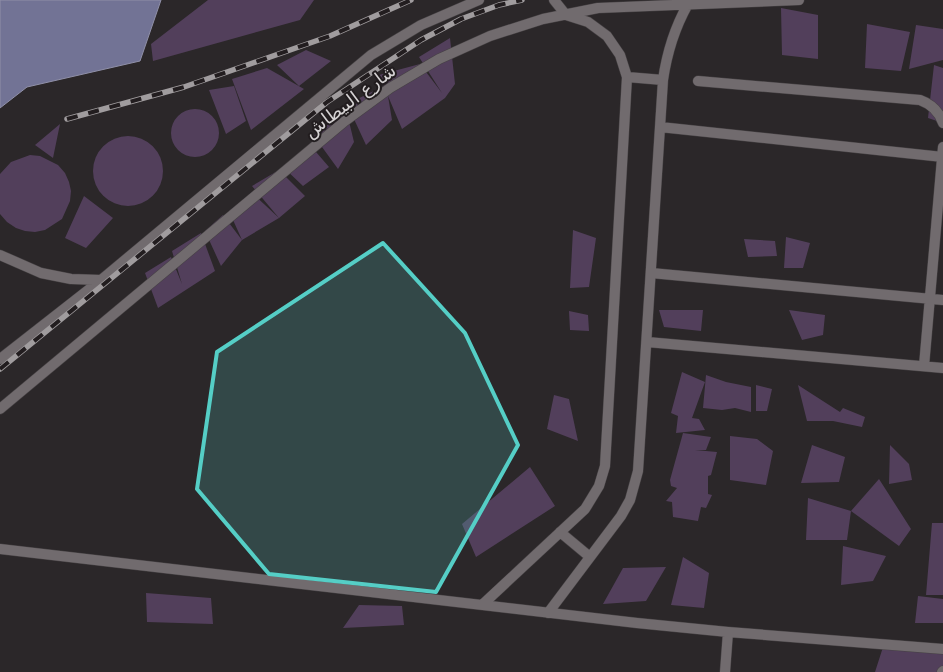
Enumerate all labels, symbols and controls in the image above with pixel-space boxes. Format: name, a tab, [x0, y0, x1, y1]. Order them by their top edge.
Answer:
street label: شارع البيطاش	[300, 59, 400, 143]

